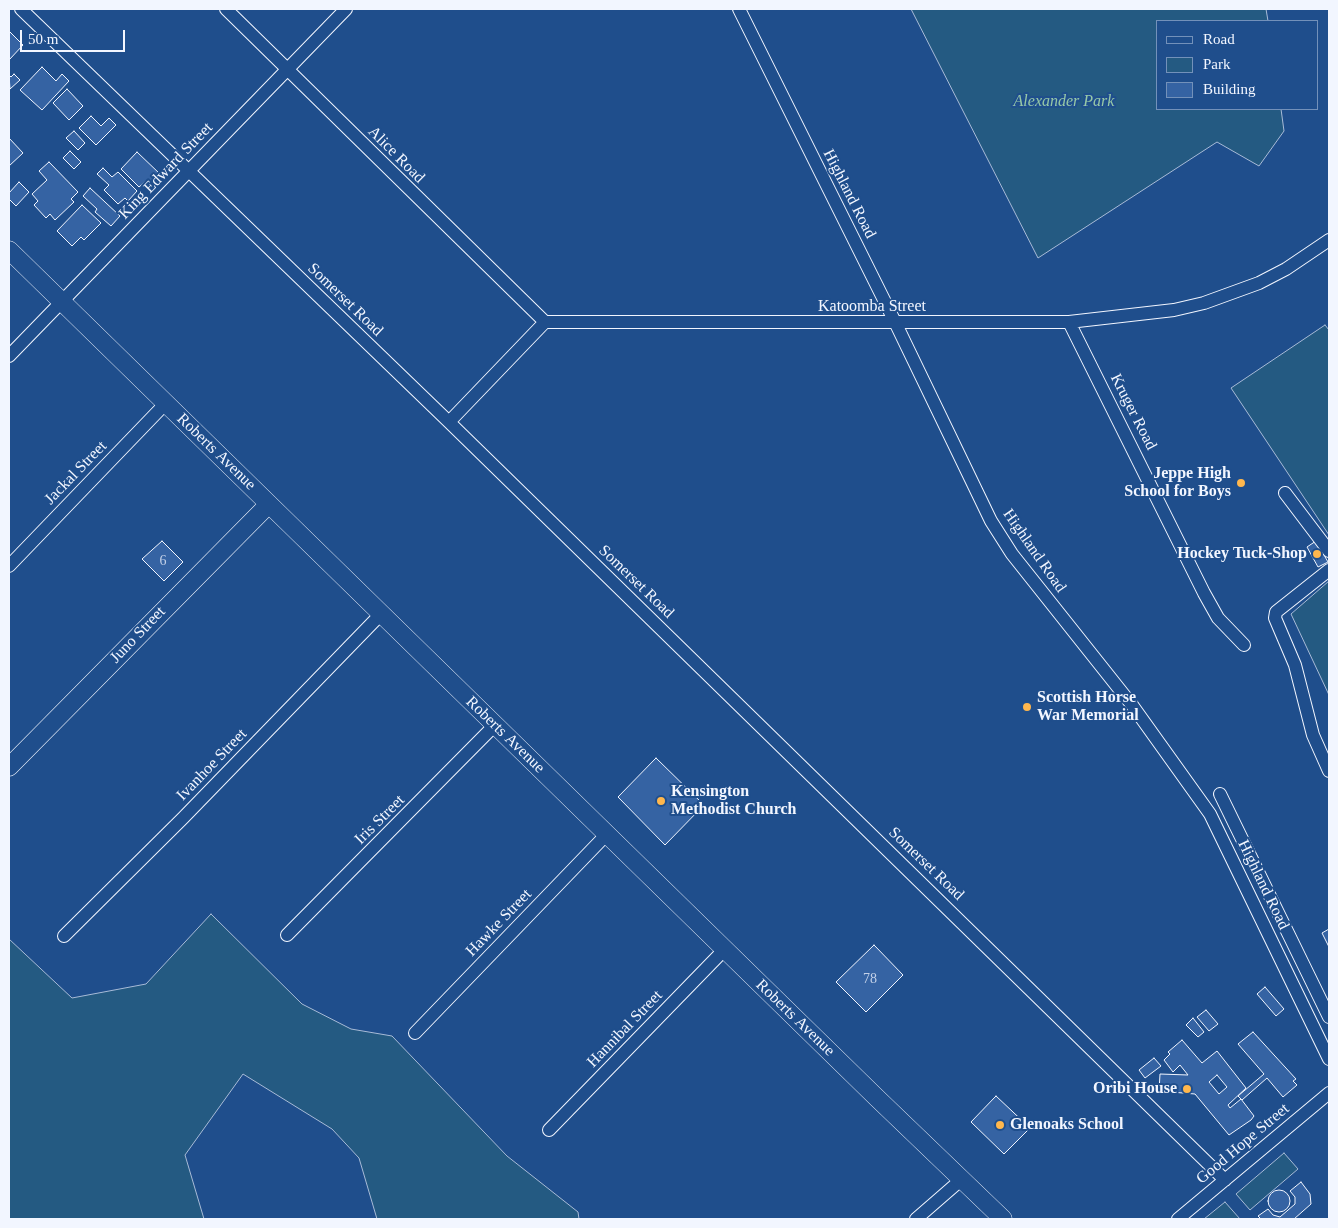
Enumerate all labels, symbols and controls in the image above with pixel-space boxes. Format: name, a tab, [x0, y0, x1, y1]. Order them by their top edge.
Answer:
scale bar	[22, 20, 128, 52]
legend	[1156, 20, 1318, 110]
text: 50 m	[28, 31, 58, 47]
text: Road	[1203, 31, 1235, 47]
text: Park	[1203, 56, 1231, 72]
text: Building	[1203, 81, 1256, 97]
park label: Alexander Park	[1014, 92, 1114, 112]
street label: King Edward Street	[115, 119, 217, 223]
street label: Alice Road	[364, 123, 428, 187]
street label: Highland Road	[818, 146, 880, 242]
street label: Somerset Road	[303, 259, 387, 341]
street label: Katoomba Street	[818, 297, 926, 317]
street label: Kruger Road	[1106, 371, 1160, 453]
street label: Roberts Avenue	[173, 410, 259, 494]
street label: Jackal Street	[41, 437, 111, 509]
place label: Jeppe High School for Boys	[1124, 464, 1231, 502]
marker: Jeppe High School for Boys	[1235, 477, 1247, 489]
street label: Highland Road	[998, 506, 1070, 596]
street label: Somerset Road	[594, 541, 678, 623]
place label: Hockey Tuck-Shop	[1177, 544, 1307, 564]
marker: Hockey Tuck-Shop	[1311, 548, 1323, 560]
house number: 6	[160, 553, 167, 569]
street label: Juno Street	[106, 603, 170, 667]
place label: Scottish Horse War Memorial	[1037, 688, 1139, 726]
street label: Roberts Avenue	[462, 693, 548, 777]
marker: Scottish Horse War Memorial	[1021, 701, 1033, 713]
street label: Ivanhoe Street	[173, 725, 251, 805]
place label: Kensington Methodist Church	[671, 782, 796, 820]
street label: Iris Street	[351, 791, 409, 849]
marker: Kensington Methodist Church	[655, 795, 667, 807]
street label: Somerset Road	[884, 823, 968, 905]
street label: Highland Road	[1233, 837, 1293, 933]
street label: Hawke Street	[462, 885, 536, 961]
house number: 78	[863, 971, 877, 987]
street label: Roberts Avenue	[752, 976, 838, 1060]
street label: Hannibal Street	[583, 986, 667, 1072]
place label: Oribi House	[1093, 1079, 1177, 1099]
marker: Oribi House	[1181, 1083, 1193, 1095]
street label: Good Hope Street	[1193, 1100, 1293, 1188]
place label: Glenoaks School	[1010, 1115, 1123, 1135]
marker: Glenoaks School	[994, 1119, 1006, 1131]

